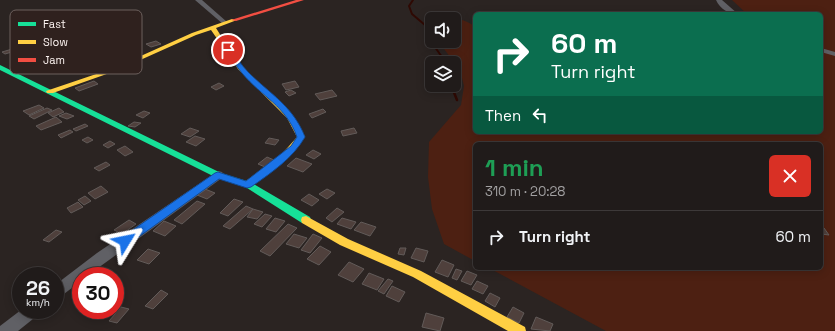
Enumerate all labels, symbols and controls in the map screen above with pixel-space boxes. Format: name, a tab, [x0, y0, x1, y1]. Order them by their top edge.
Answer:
legend	[10, 10, 142, 74]
map controls	[425, 12, 461, 92]
button: sound	[425, 12, 461, 48]
text: Fast	[43, 17, 66, 31]
text: 60 m	[551, 25, 617, 61]
icon: right	[485, 28, 537, 80]
pin	[211, 33, 245, 67]
text: Slow	[43, 35, 68, 49]
icon: arrive	[217, 39, 239, 61]
text: Jam	[43, 53, 65, 67]
button: layers	[425, 56, 461, 92]
text: Turn right	[551, 60, 635, 83]
icon: left	[529, 104, 551, 126]
text: Then	[485, 106, 521, 125]
text: 1 min	[485, 152, 544, 183]
button: close	[769, 155, 811, 197]
text: 310 m · 20:28	[485, 183, 565, 200]
position arrow	[104, 220, 146, 262]
icon: right	[485, 226, 507, 248]
text: Turn right	[519, 227, 590, 246]
text: 60 m	[775, 227, 811, 246]
speed limit sign: 30	[72, 267, 124, 319]
text: 26	[26, 275, 50, 301]
text: km/h	[26, 296, 50, 309]

